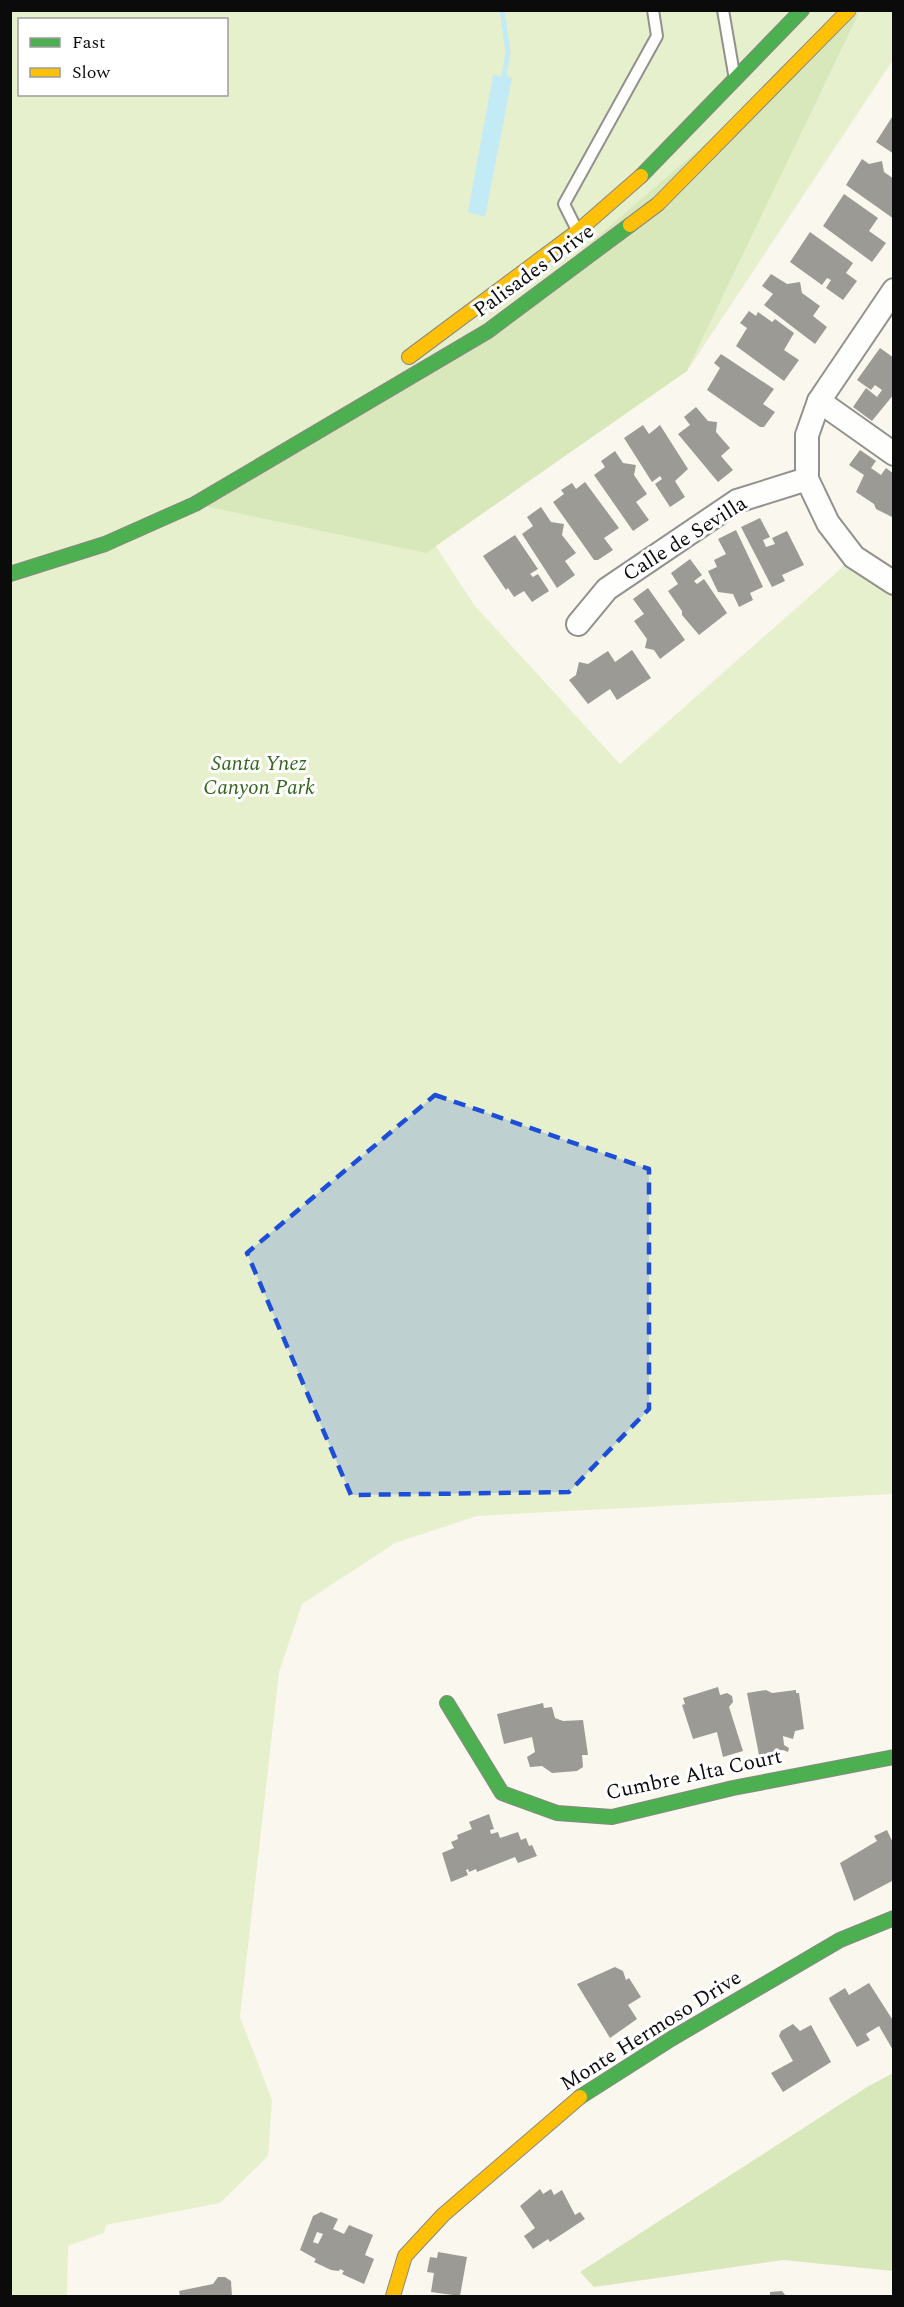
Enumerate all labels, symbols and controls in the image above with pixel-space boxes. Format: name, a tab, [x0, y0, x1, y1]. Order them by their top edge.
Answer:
legend	[18, 18, 228, 96]
text: Fast	[72, 29, 105, 56]
text: Slow	[72, 59, 111, 86]
street label: Palisades Drive	[467, 216, 601, 326]
street label: Calle de Sevilla	[617, 488, 754, 590]
park label: Santa Ynez Canyon Park	[203, 748, 315, 804]
street label: Cumbre Alta Court	[603, 1741, 785, 1809]
street label: Monte Hermoso Drive	[554, 1962, 748, 2100]

